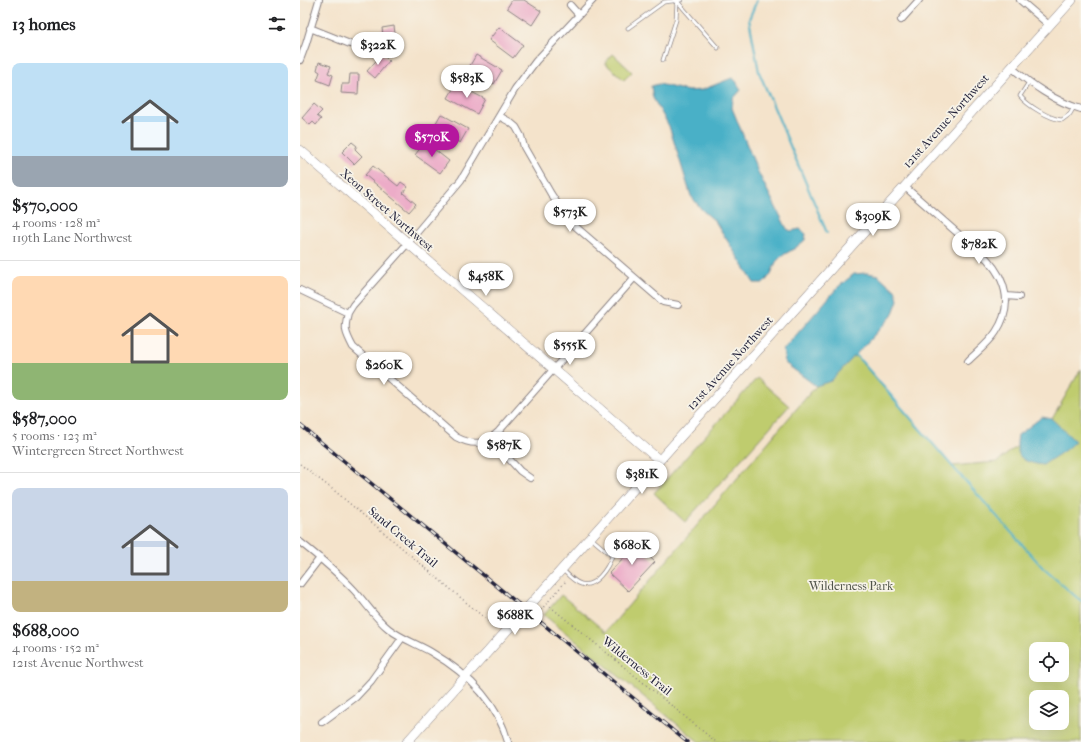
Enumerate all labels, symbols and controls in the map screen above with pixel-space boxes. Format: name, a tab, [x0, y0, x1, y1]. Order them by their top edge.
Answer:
icon: filters	[266, 13, 288, 35]
text: 13 homes	[12, 14, 75, 34]
pin: $322K	[350, 32, 406, 66]
text: $322K	[360, 37, 396, 52]
pin: $583K	[439, 65, 495, 99]
text: $583K	[450, 70, 484, 85]
street label: 121st Avenue Northwest	[900, 71, 992, 171]
icon: home	[114, 89, 186, 161]
pin: $570K	[404, 124, 460, 158]
text: $570K	[414, 129, 450, 144]
street label: Xeon Street Northwest	[338, 166, 437, 255]
text: $570,000	[12, 195, 78, 215]
pin: $573K	[542, 199, 598, 233]
pin: $309K	[845, 203, 901, 237]
text: $573K	[553, 204, 587, 219]
text: $309K	[855, 208, 891, 223]
text: 4 rooms · 128 m²	[12, 215, 100, 230]
text: 119th Lane Northwest	[12, 230, 132, 245]
pin: $782K	[951, 231, 1007, 265]
text: $782K	[961, 236, 997, 251]
pin: $458K	[458, 263, 514, 297]
text: $458K	[468, 268, 504, 283]
icon: home	[114, 302, 186, 374]
street label: 121st Avenue Northwest	[684, 313, 776, 413]
pin: $555K	[542, 332, 598, 366]
text: $555K	[553, 337, 587, 352]
pin: $260K	[356, 352, 412, 386]
text: $260K	[365, 357, 403, 372]
text: $587,000	[12, 408, 77, 428]
text: 5 rooms · 123 m²	[12, 428, 97, 443]
pin: $587K	[476, 432, 532, 466]
text: $587K	[486, 437, 522, 452]
text: Wintergreen Street Northwest	[12, 443, 184, 458]
pin: $381K	[614, 461, 670, 495]
text: $381K	[625, 466, 659, 481]
street label: Sand Creek Trail	[365, 504, 441, 571]
icon: home	[114, 514, 186, 586]
pin: $680K	[604, 532, 660, 566]
text: $680K	[613, 537, 651, 552]
park label: Wilderness Park	[808, 579, 894, 593]
pin: $688K	[487, 602, 543, 636]
text: $688K	[497, 607, 533, 622]
text: $688,000	[12, 620, 79, 640]
street label: Wilderness Trail	[599, 633, 675, 699]
text: 4 rooms · 152 m²	[12, 640, 99, 655]
map controls	[1029, 642, 1069, 730]
button: locate	[1029, 642, 1069, 682]
text: 121st Avenue Northwest	[12, 655, 144, 670]
button: layers	[1029, 690, 1069, 730]

